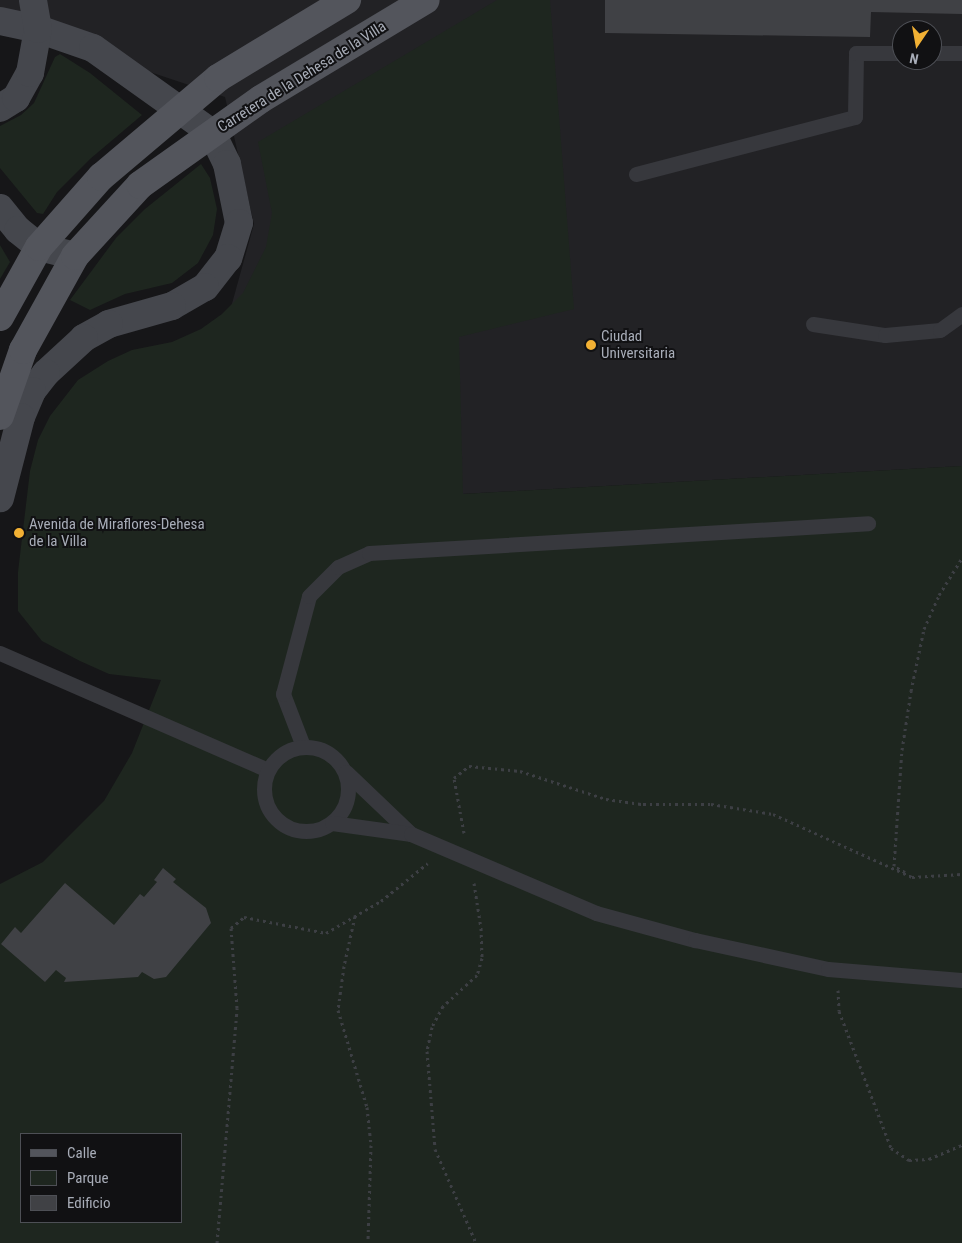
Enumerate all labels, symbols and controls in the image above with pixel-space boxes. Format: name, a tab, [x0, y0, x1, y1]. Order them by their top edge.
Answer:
street label: Carretera de la Dehesa de la Villa	[214, 18, 390, 136]
north arrow	[892, 20, 942, 70]
text: N	[908, 50, 920, 67]
place label: Ciudad Universitaria	[601, 327, 675, 362]
marker: Ciudad Universitaria	[585, 339, 597, 351]
place label: Avenida de Miraflores-Dehesa de la Villa	[29, 515, 205, 550]
marker: Avenida de Miraflores-Dehesa de la Villa	[13, 527, 25, 539]
legend	[20, 1133, 182, 1223]
text: Calle	[67, 1144, 97, 1162]
text: Parque	[67, 1169, 109, 1187]
text: Edificio	[67, 1194, 110, 1212]

